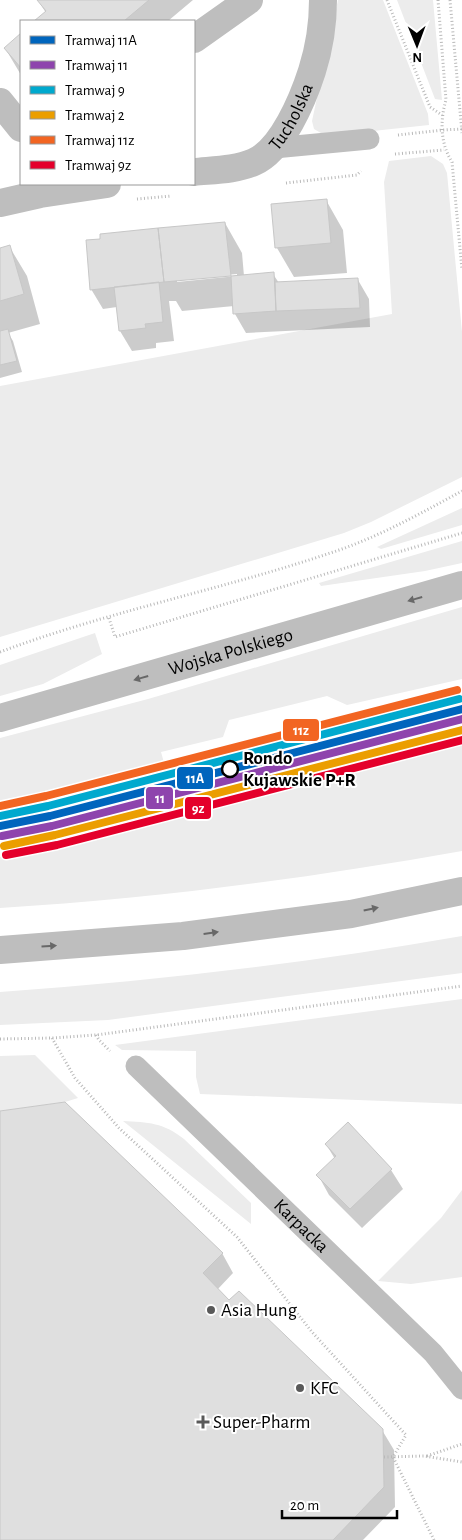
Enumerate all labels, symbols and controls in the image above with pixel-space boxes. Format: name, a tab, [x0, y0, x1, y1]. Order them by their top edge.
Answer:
legend	[20, 20, 195, 185]
north arrow	[392, 20, 442, 70]
text: Tramwaj 11A	[65, 33, 137, 48]
text: N	[412, 50, 422, 64]
text: Tramwaj 11	[65, 58, 128, 73]
street label: Tucholska	[265, 80, 316, 154]
text: Tramwaj 9	[65, 83, 125, 98]
text: Tramwaj 2	[65, 108, 125, 123]
text: Tramwaj 11z	[65, 133, 134, 148]
text: Tramwaj 9z	[65, 158, 131, 173]
one-way arrow	[408, 595, 423, 603]
street label: Wojska Polskiego	[166, 625, 295, 678]
one-way arrow	[134, 674, 149, 682]
line badge: 11z	[282, 718, 320, 742]
text: 11z	[293, 724, 309, 738]
place label: Rondo Kujawskie P+R	[243, 749, 356, 790]
marker: Rondo Kujawskie P+R	[221, 760, 239, 778]
line badge: 11A	[176, 766, 214, 790]
text: 11A	[186, 772, 205, 786]
line badge: 11	[145, 786, 174, 810]
text: 11	[155, 792, 165, 806]
line badge: 9z	[184, 796, 212, 820]
text: 9z	[192, 802, 204, 816]
one-way arrow	[364, 905, 380, 913]
one-way arrow	[203, 928, 219, 936]
one-way arrow	[41, 942, 57, 950]
street label: Karpacka	[270, 1195, 333, 1256]
place label: Asia Hung	[221, 1301, 298, 1320]
marker: Asia Hung	[205, 1304, 217, 1316]
place label: KFC	[310, 1379, 339, 1398]
marker: KFC	[294, 1382, 306, 1394]
place label: Super-Pharm	[213, 1413, 311, 1432]
marker: Super-Pharm	[197, 1416, 209, 1428]
scale bar	[282, 1488, 397, 1520]
text: 20 m	[290, 1498, 319, 1513]

